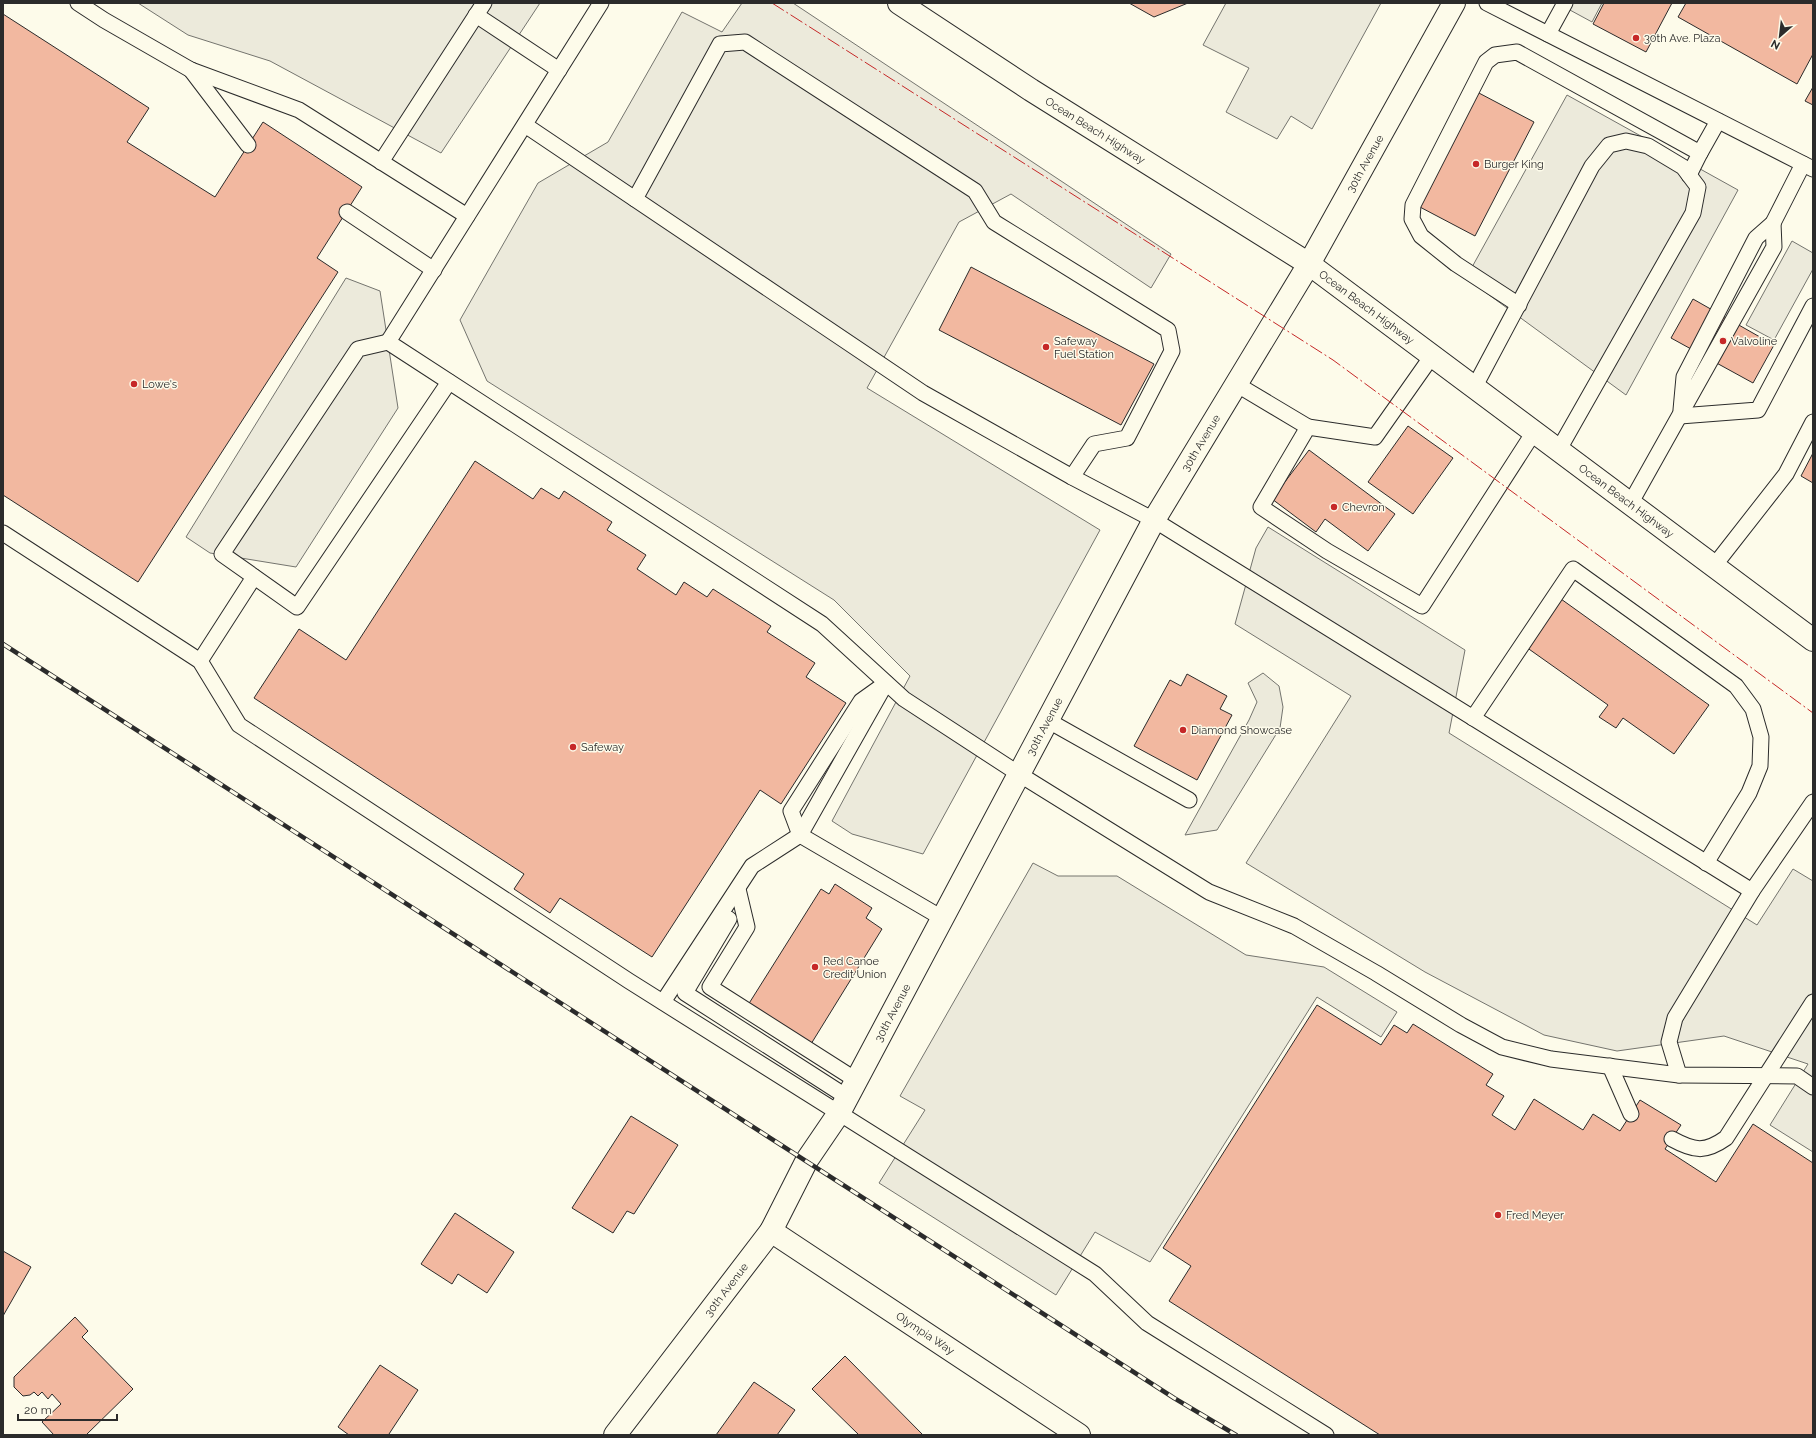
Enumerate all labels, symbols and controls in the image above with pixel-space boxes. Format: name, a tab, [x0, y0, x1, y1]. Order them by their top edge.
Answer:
north arrow	[1760, 16, 1800, 56]
place label: 30th Ave. Plaza	[1644, 32, 1720, 45]
marker: 30th Ave. Plaza	[1631, 33, 1641, 43]
text: N	[1769, 37, 1782, 52]
street label: Ocean Beach Highway	[1043, 95, 1147, 167]
street label: 30th Avenue	[1344, 132, 1387, 195]
place label: Burger King	[1484, 158, 1544, 171]
marker: Burger King	[1471, 159, 1481, 169]
street label: Ocean Beach Highway	[1316, 268, 1416, 347]
place label: Safeway Fuel Station	[1054, 335, 1114, 361]
place label: Valvoline	[1731, 335, 1778, 348]
marker: Valvoline	[1718, 336, 1728, 346]
marker: Safeway Fuel Station	[1041, 342, 1051, 352]
place label: Lowe's	[142, 378, 177, 391]
marker: Lowe's	[129, 379, 139, 389]
street label: 30th Avenue	[1179, 412, 1224, 474]
street label: Ocean Beach Highway	[1576, 461, 1676, 541]
place label: Chevron	[1342, 501, 1385, 514]
marker: Chevron	[1329, 502, 1339, 512]
street label: 30th Avenue	[1024, 695, 1066, 758]
place label: Diamond Showcase	[1191, 724, 1292, 737]
marker: Diamond Showcase	[1178, 725, 1188, 735]
place label: Safeway	[581, 741, 624, 754]
marker: Safeway	[568, 742, 578, 752]
place label: Red Canoe Credit Union	[823, 955, 886, 981]
marker: Red Canoe Credit Union	[810, 962, 820, 972]
street label: 30th Avenue	[872, 981, 914, 1044]
place label: Fred Meyer	[1506, 1209, 1564, 1222]
marker: Fred Meyer	[1493, 1210, 1503, 1220]
street label: 30th Avenue	[702, 1260, 751, 1319]
street label: Olympia Way	[893, 1310, 957, 1358]
scale bar	[18, 1396, 117, 1422]
text: 20 m	[24, 1403, 52, 1417]

